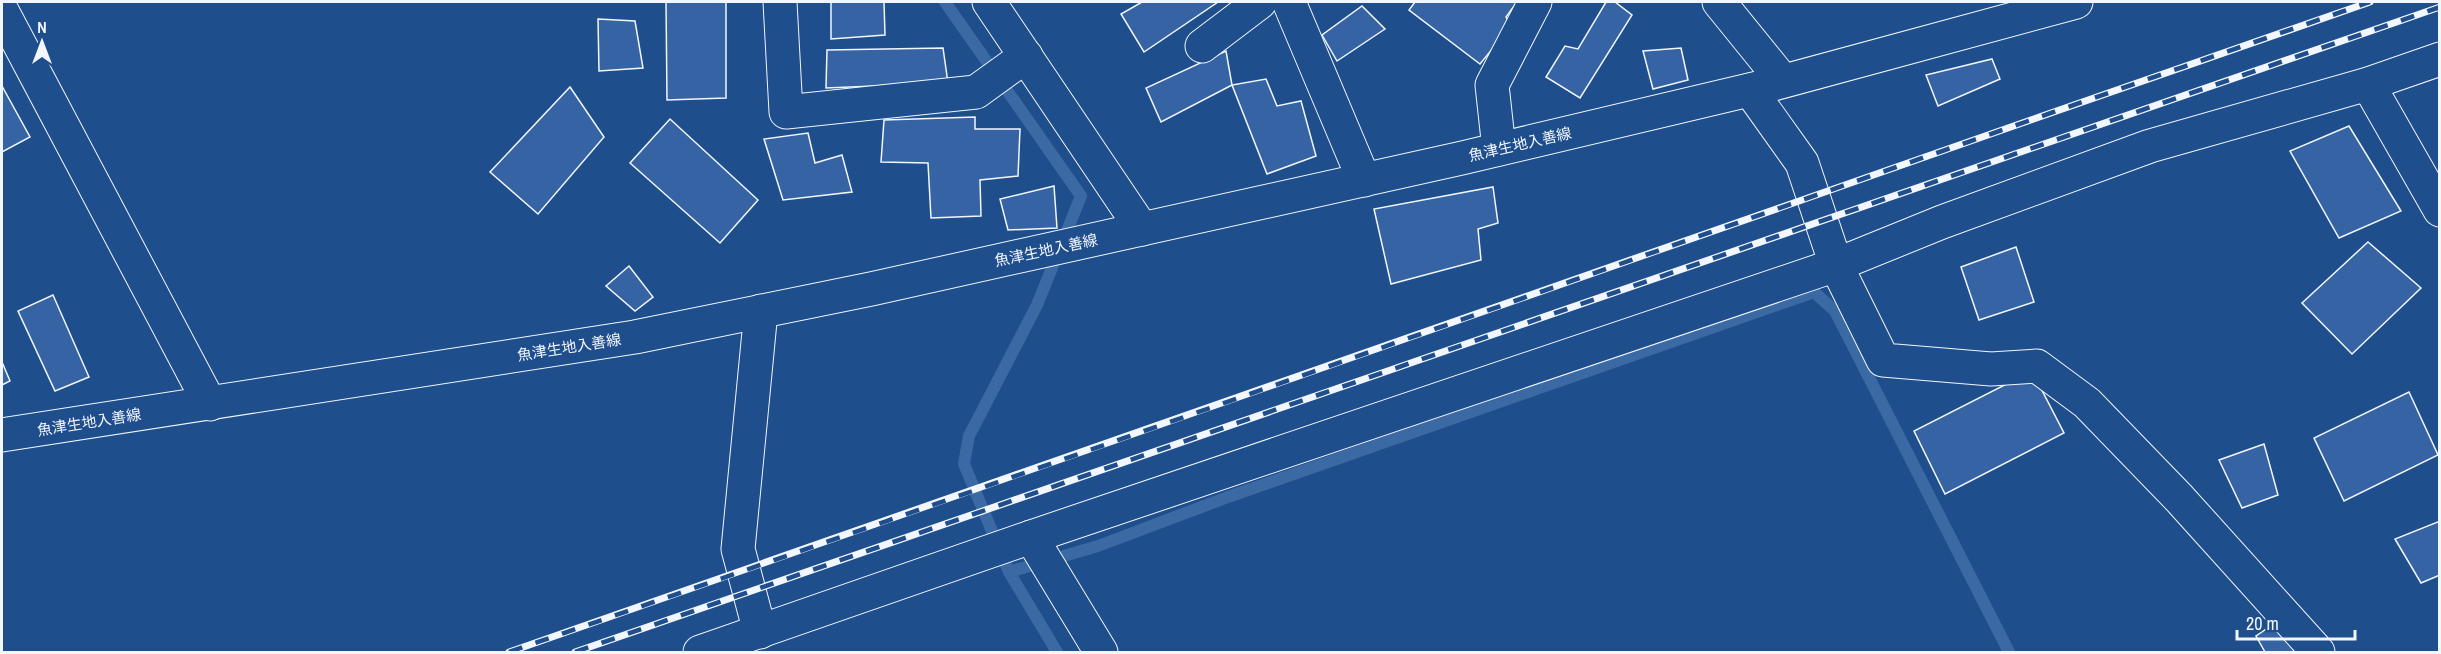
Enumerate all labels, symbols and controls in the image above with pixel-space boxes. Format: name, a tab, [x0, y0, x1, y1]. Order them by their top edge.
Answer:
north arrow	[12, 12, 72, 72]
text: N	[37, 16, 47, 38]
street label: 魚津生地入善線	[1466, 122, 1574, 166]
street label: 魚津生地入善線	[992, 229, 1100, 271]
street label: 魚津生地入善線	[515, 328, 623, 366]
street label: 魚津生地入善線	[35, 403, 143, 441]
scale bar	[2237, 603, 2356, 641]
text: 20 m	[2246, 611, 2279, 636]

